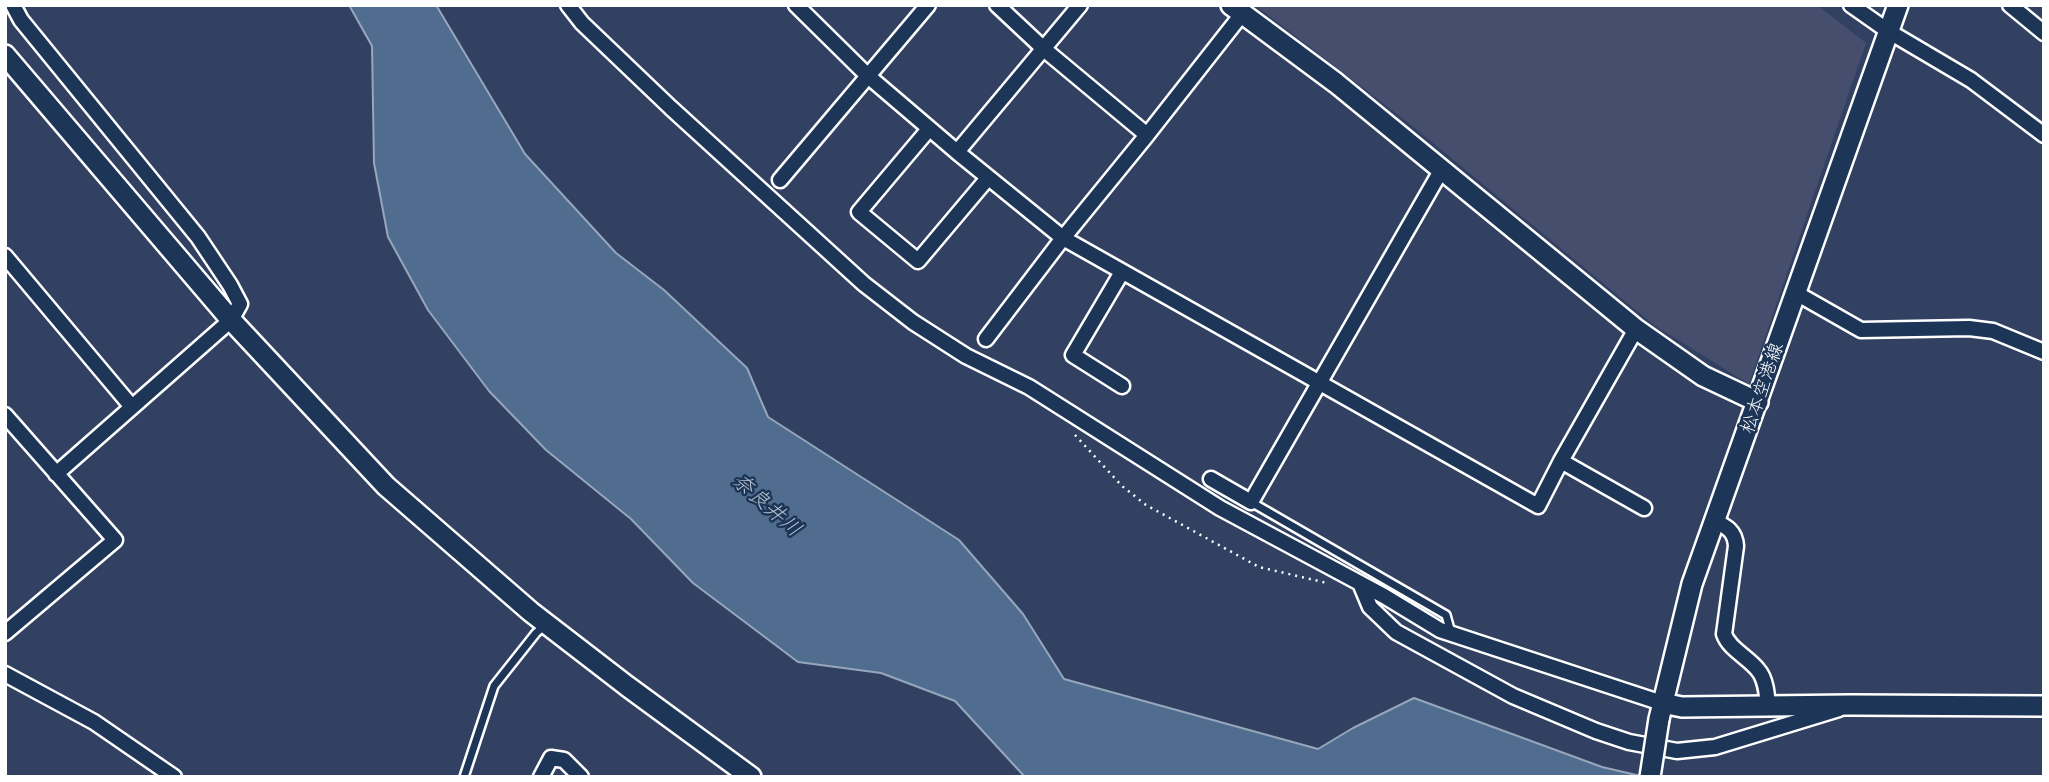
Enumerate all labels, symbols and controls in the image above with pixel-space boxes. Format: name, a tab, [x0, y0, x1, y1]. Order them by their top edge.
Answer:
street label: 松本空港線	[1736, 339, 1788, 437]
water label: 奈良井川	[727, 468, 807, 542]

